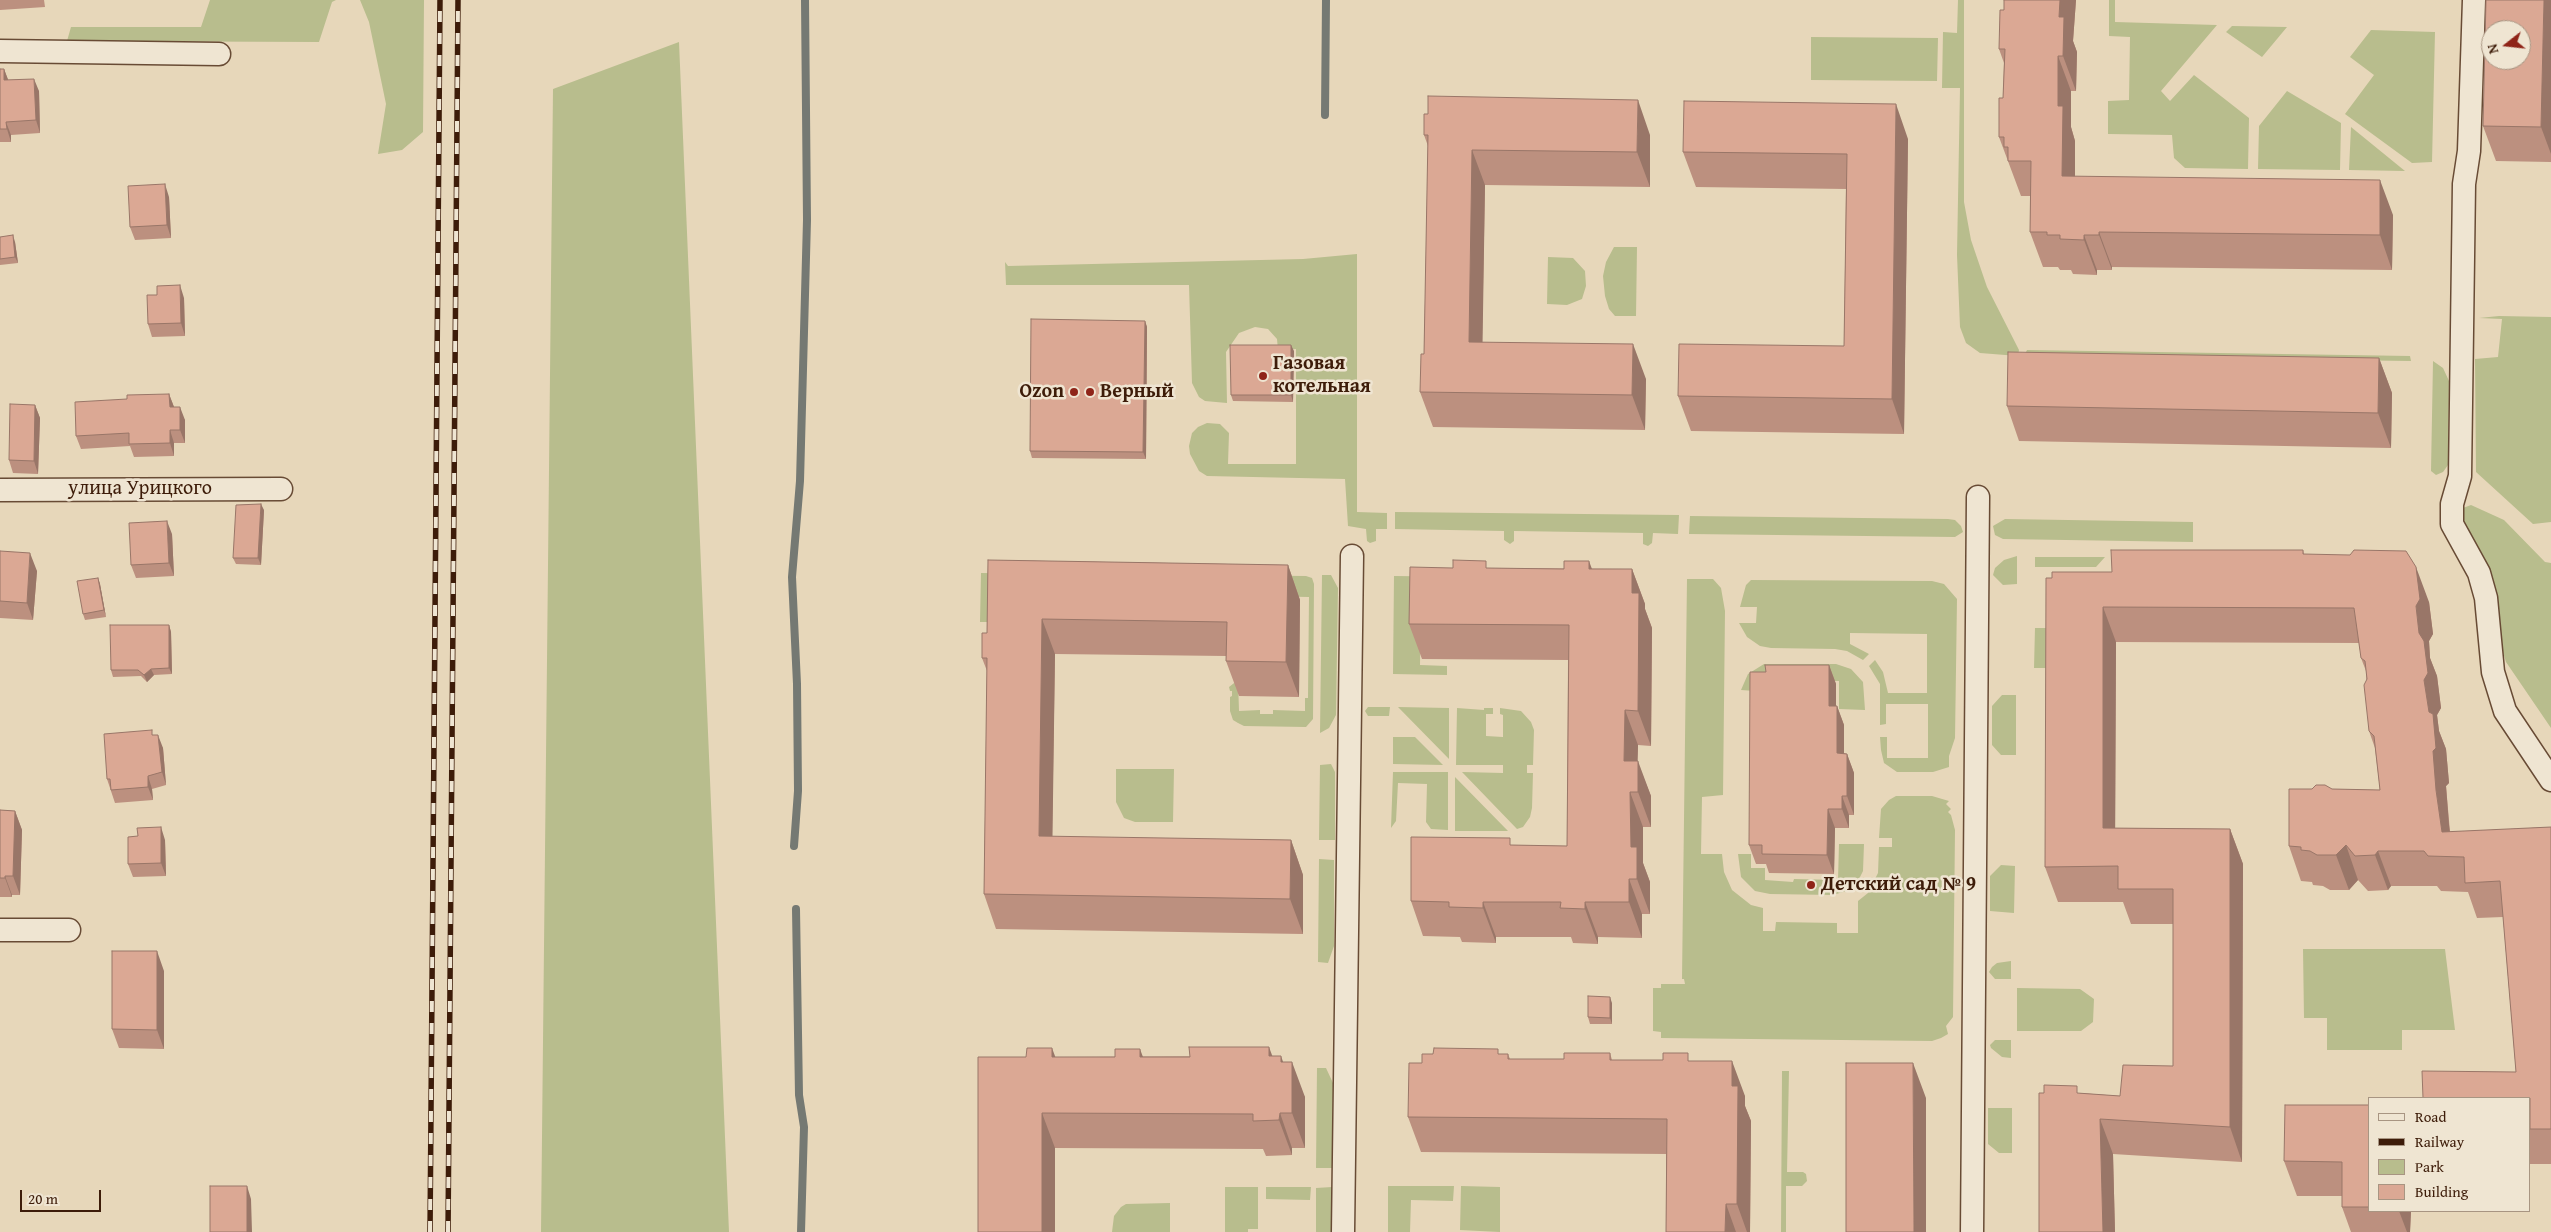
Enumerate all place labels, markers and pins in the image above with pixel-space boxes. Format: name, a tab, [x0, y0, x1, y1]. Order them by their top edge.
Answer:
place label: Газовая котельная	[1273, 352, 1371, 399]
marker: Газовая котельная	[1257, 370, 1269, 382]
place label: Ozon	[1019, 380, 1064, 404]
place label: Верный	[1100, 380, 1174, 404]
marker: Ozon	[1068, 386, 1080, 398]
marker: Верный	[1084, 386, 1096, 398]
place label: Детский сад № 9	[1821, 873, 1976, 897]
marker: Детский сад № 9	[1805, 879, 1817, 891]

